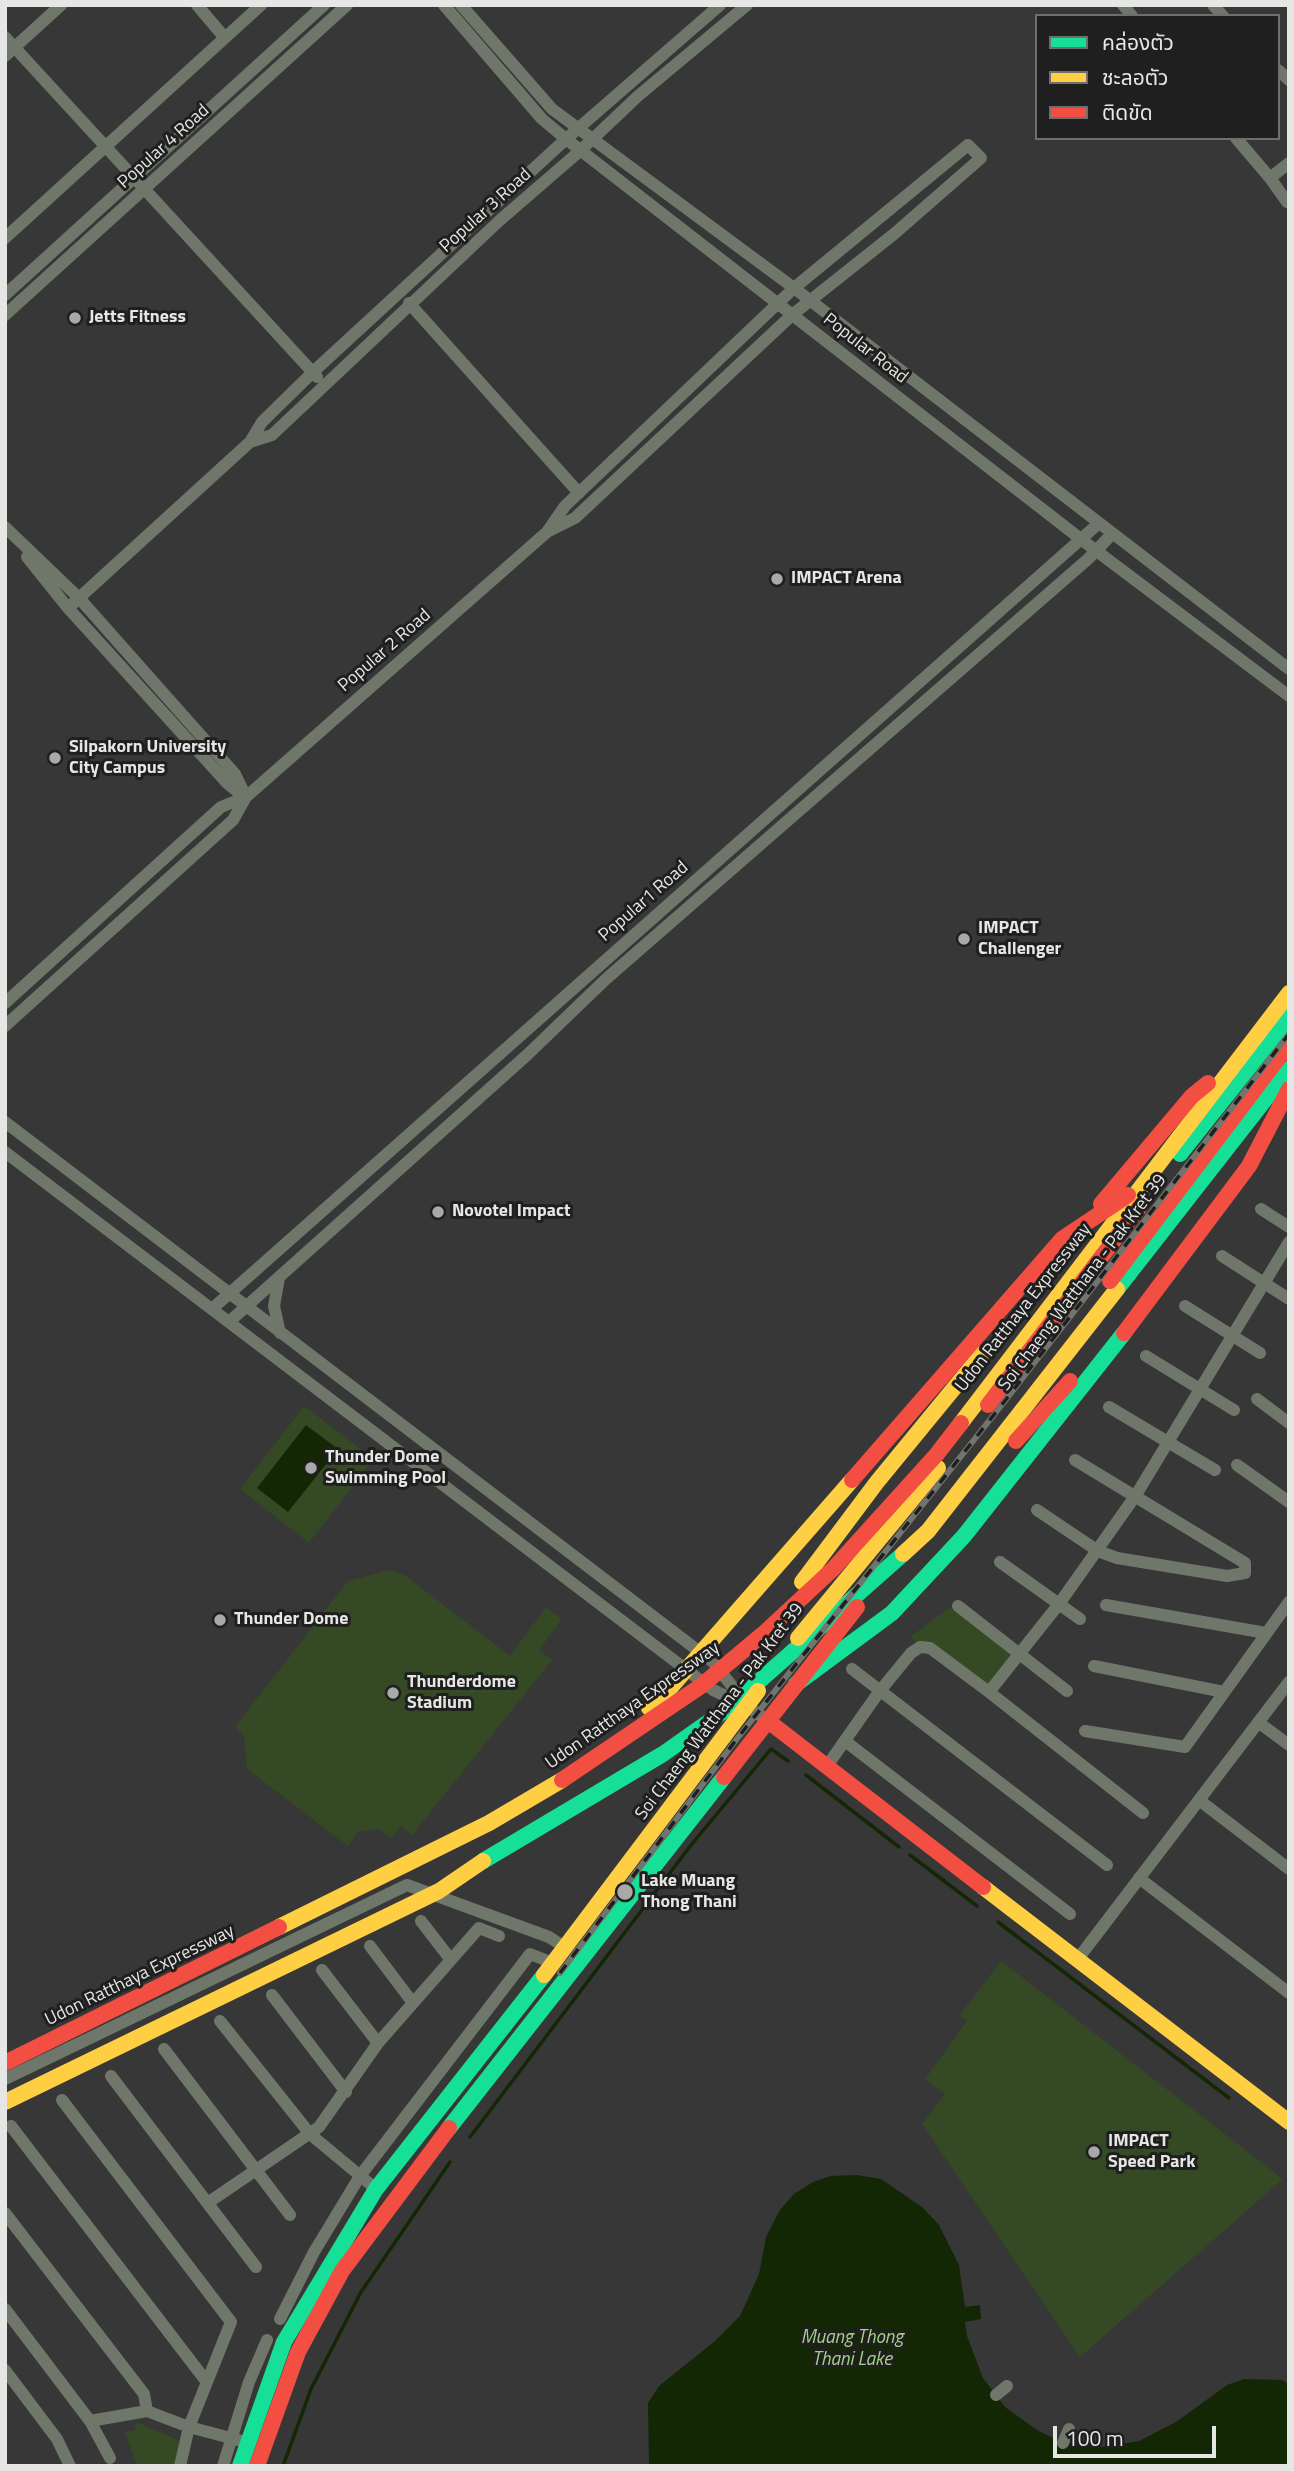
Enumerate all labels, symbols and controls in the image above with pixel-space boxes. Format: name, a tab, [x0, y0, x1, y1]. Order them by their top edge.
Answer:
legend	[1035, 14, 1280, 140]
text: คล่องตัว	[1102, 26, 1174, 58]
text: ชะลอตัว	[1102, 61, 1168, 93]
text: ติดขัด	[1102, 96, 1153, 128]
street label: Popular 4 Road	[114, 100, 214, 194]
street label: Popular 3 Road	[436, 164, 536, 258]
place label: Jetts Fitness	[89, 307, 186, 329]
street label: Popular Road	[818, 309, 912, 389]
marker: Jetts Fitness	[67, 310, 83, 326]
place label: IMPACT Arena	[791, 568, 902, 590]
marker: IMPACT Arena	[769, 571, 785, 587]
street label: Popular 2 Road	[334, 605, 436, 697]
place label: Silpakorn University City Campus	[69, 737, 226, 780]
marker: Silpakorn University City Campus	[47, 750, 63, 766]
street label: Popular1 Road	[595, 857, 693, 947]
place label: IMPACT Challenger	[978, 918, 1061, 960]
marker: IMPACT Challenger	[956, 931, 972, 947]
street label: Soi Chaeng Watthana - Pak Kret 39	[994, 1170, 1172, 1396]
place label: Novotel Impact	[452, 1201, 571, 1223]
marker: Novotel Impact	[430, 1204, 446, 1220]
street label: Udon Ratthaya Expressway	[952, 1220, 1096, 1396]
place label: Thunder Dome Swimming Pool	[325, 1447, 446, 1490]
marker: Thunder Dome Swimming Pool	[303, 1460, 319, 1476]
street label: Soi Chaeng Watthana - Pak Kret 39	[631, 1599, 809, 1825]
place label: Thunder Dome	[234, 1609, 348, 1631]
marker: Thunder Dome	[212, 1612, 228, 1628]
street label: Udon Ratthaya Expressway	[542, 1638, 724, 1774]
place label: Thunderdome Stadium	[407, 1672, 516, 1714]
marker: Thunderdome Stadium	[385, 1685, 401, 1701]
place label: Lake Muang Thong Thani	[641, 1871, 737, 1913]
marker: Lake Muang Thong Thani	[615, 1882, 635, 1902]
street label: Udon Ratthaya Expressway	[42, 1921, 238, 2031]
place label: IMPACT Speed Park	[1108, 2131, 1195, 2174]
marker: IMPACT Speed Park	[1086, 2144, 1102, 2160]
water label: Muang Thong Thani Lake	[801, 2327, 903, 2371]
scale bar	[1056, 2412, 1219, 2456]
text: 100 m	[1066, 2422, 1123, 2454]

